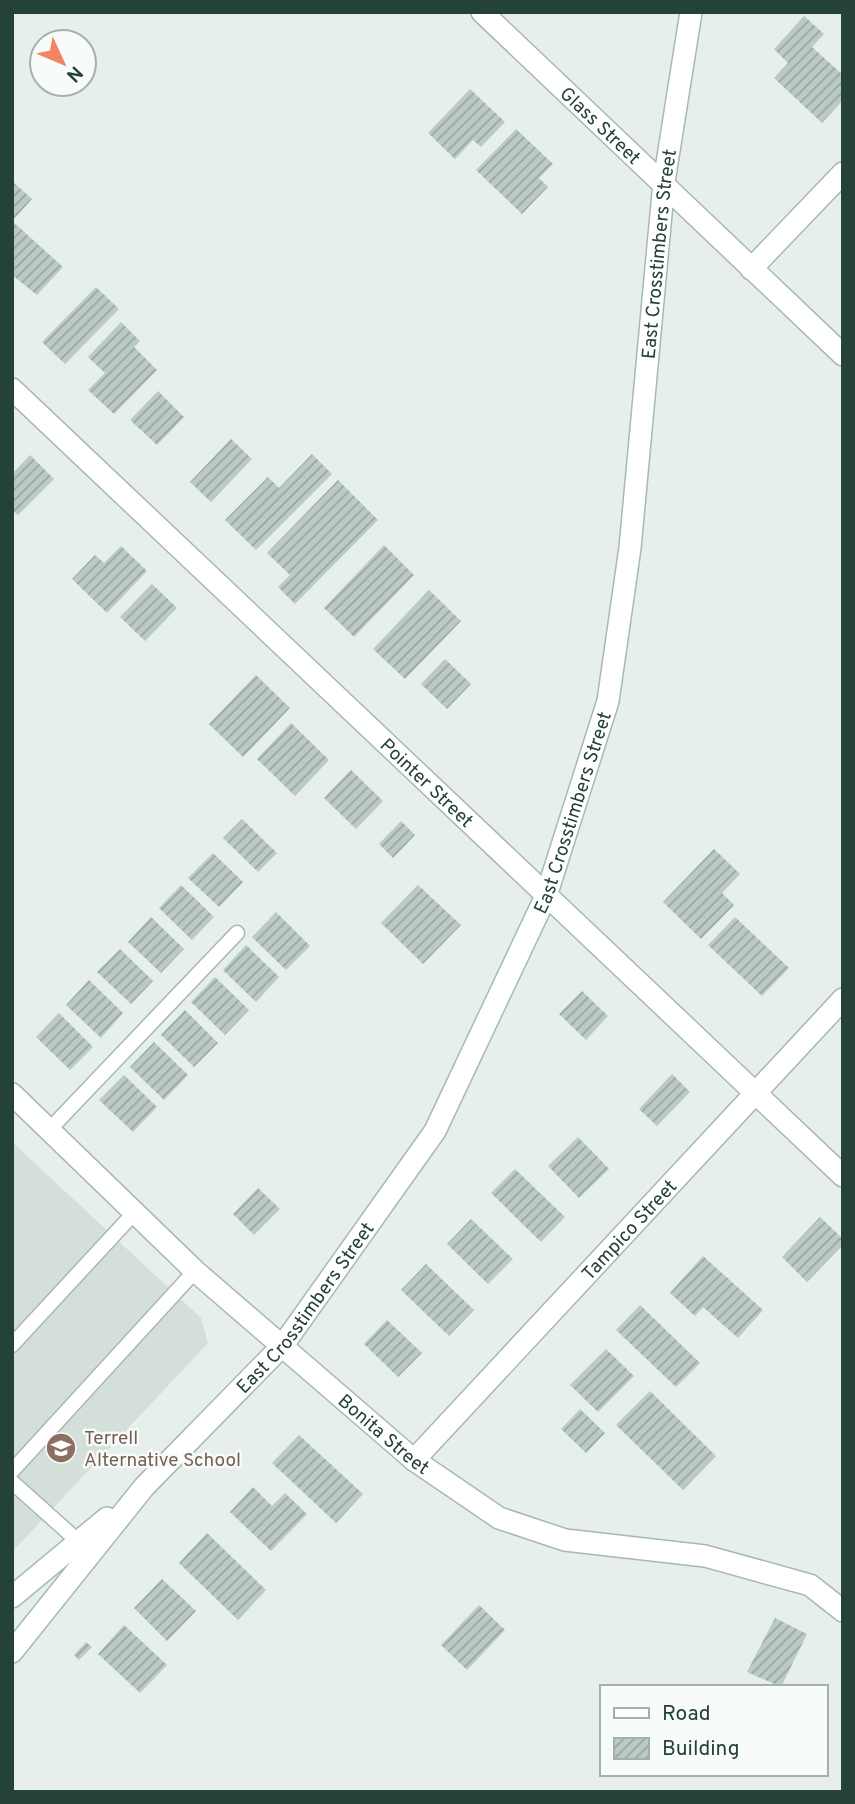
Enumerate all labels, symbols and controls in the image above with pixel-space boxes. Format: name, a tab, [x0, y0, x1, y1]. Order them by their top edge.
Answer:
north arrow	[28, 28, 98, 98]
text: N	[60, 60, 87, 87]
street label: Glass Street	[554, 82, 645, 171]
street label: East Crosstimbers Street	[638, 147, 683, 360]
street label: East Crosstimbers Street	[529, 709, 618, 918]
street label: Pointer Street	[374, 734, 478, 834]
street label: Tampico Street	[577, 1175, 683, 1286]
street label: East Crosstimbers Street	[232, 1218, 380, 1399]
street label: Bonita Street	[332, 1390, 433, 1481]
place label: Terrell Alternative School	[84, 1427, 241, 1473]
school or university icon: Terrell Alternative School	[44, 1431, 78, 1465]
legend	[600, 1685, 827, 1776]
text: Road	[662, 1701, 711, 1728]
text: Building	[662, 1736, 740, 1763]

